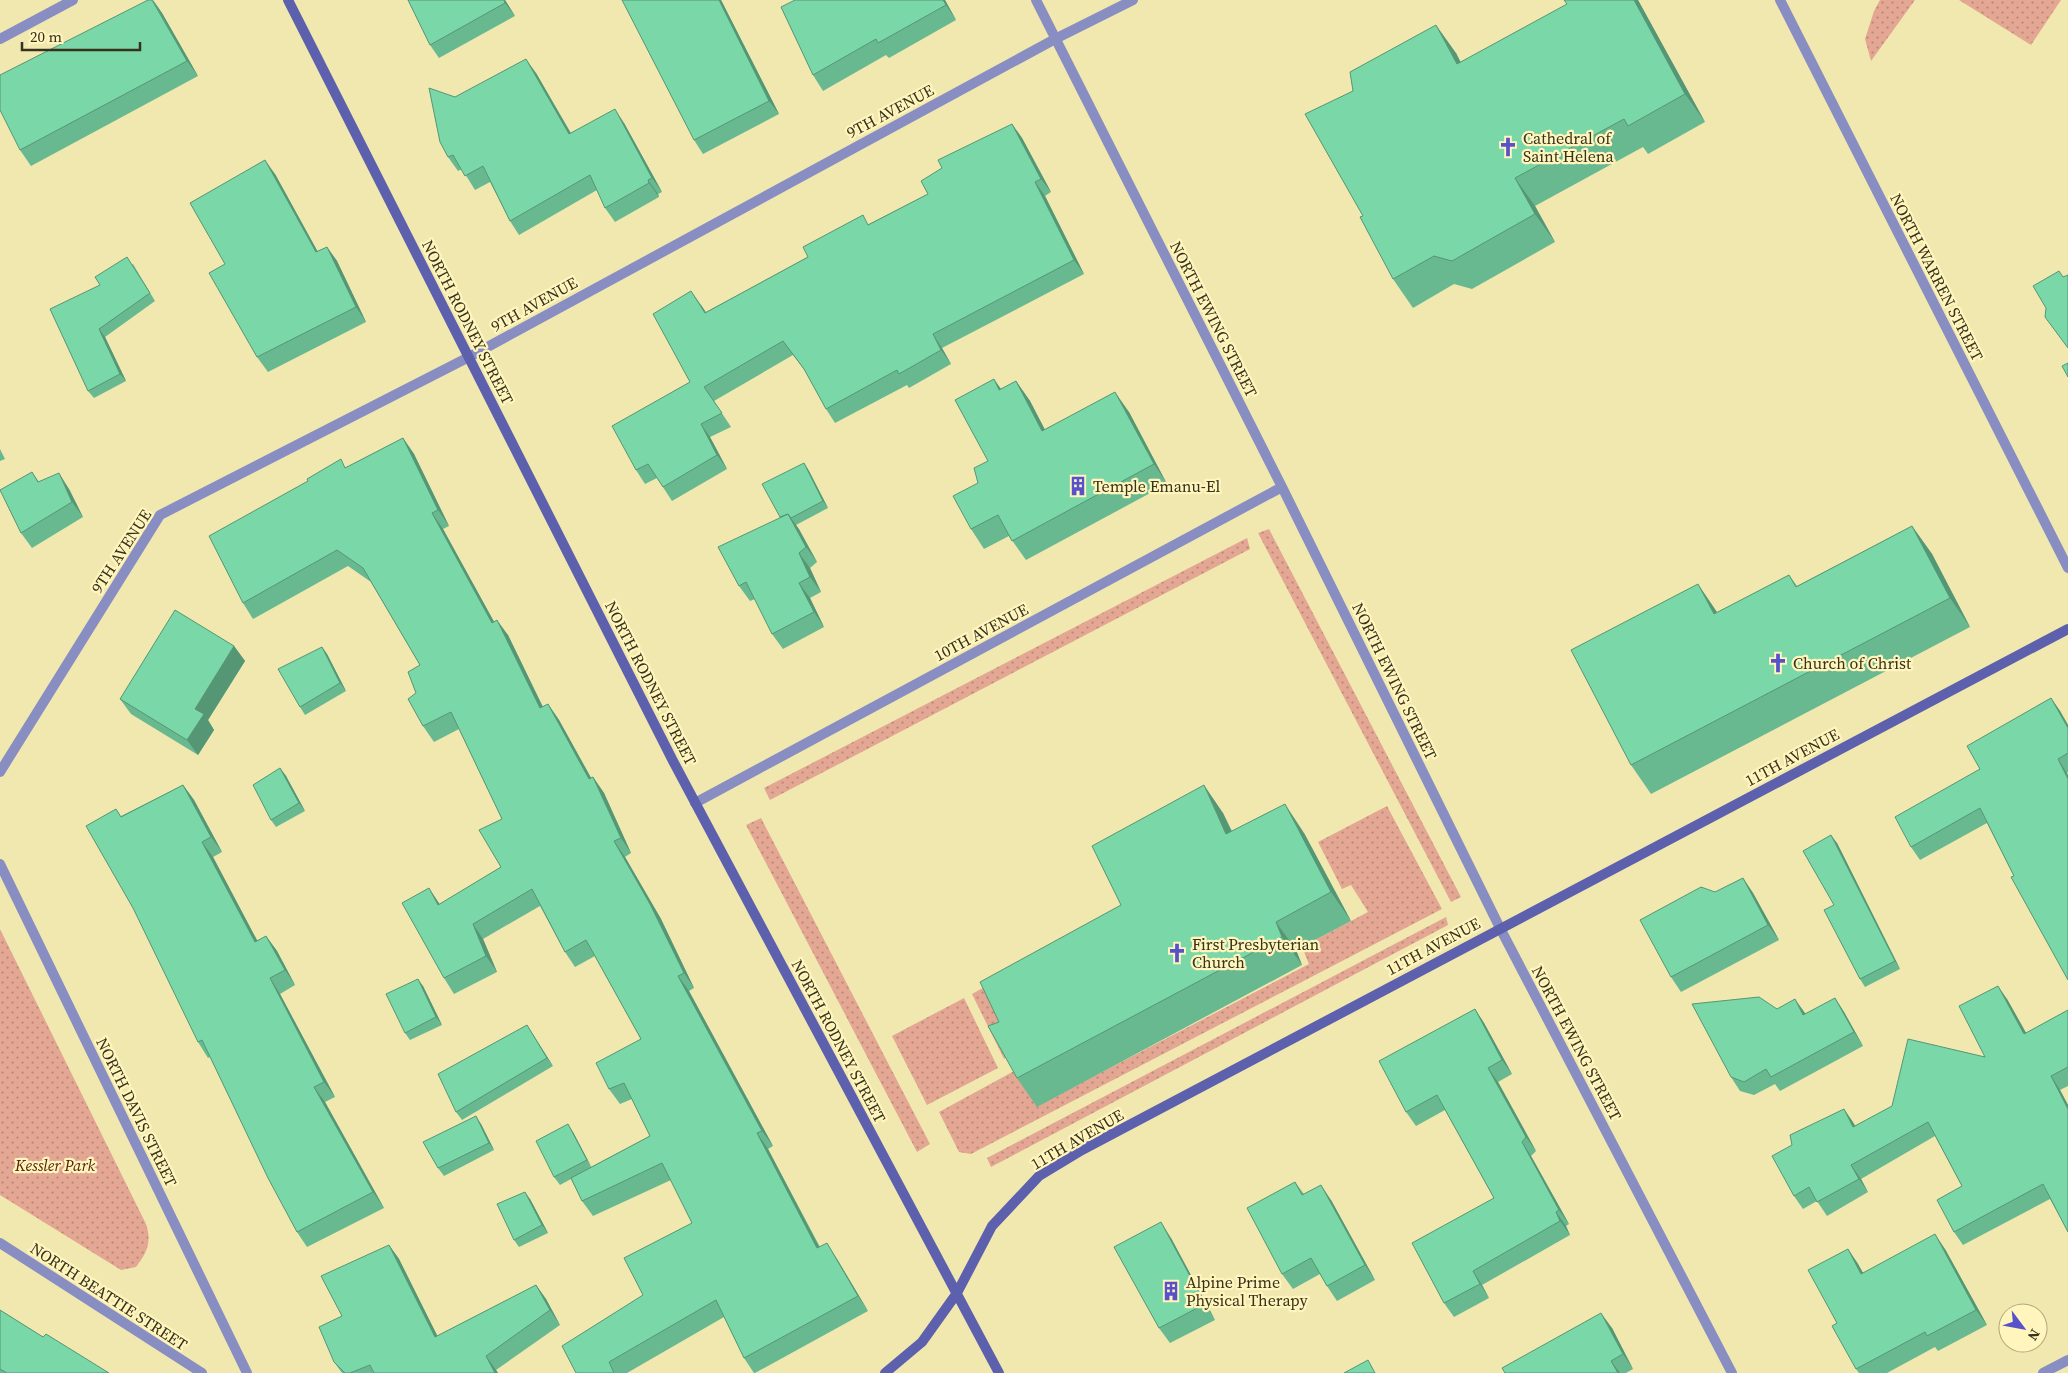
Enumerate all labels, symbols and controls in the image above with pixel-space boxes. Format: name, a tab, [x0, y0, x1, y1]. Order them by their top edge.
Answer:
scale bar	[22, 20, 140, 52]
text: 20 m	[30, 26, 62, 47]
street label: 9TH AVENUE	[843, 79, 938, 143]
place label: Cathedral of Saint Helena	[1523, 127, 1615, 167]
church icon: Cathedral of Saint Helena	[1497, 136, 1519, 158]
street label: NORTH WARREN STREET	[1885, 190, 1989, 365]
street label: NORTH RODNEY STREET	[417, 236, 519, 408]
street label: NORTH EWING STREET	[1165, 237, 1263, 401]
street label: 9TH AVENUE	[487, 271, 581, 337]
building icon: Temple Emanu-El	[1067, 475, 1089, 497]
place label: Temple Emanu-El	[1093, 475, 1220, 497]
street label: 9TH AVENUE	[86, 505, 156, 597]
street label: NORTH RODNEY STREET	[600, 597, 702, 769]
street label: 10TH AVENUE	[930, 598, 1032, 666]
street label: NORTH EWING STREET	[1347, 599, 1443, 763]
church icon: Church of Christ	[1767, 652, 1789, 674]
place label: Church of Christ	[1793, 652, 1912, 674]
street label: 11TH AVENUE	[1741, 723, 1843, 791]
street label: 11TH AVENUE	[1382, 912, 1484, 980]
place label: First Presbyterian Church	[1192, 933, 1320, 973]
church icon: First Presbyterian Church	[1166, 942, 1188, 964]
street label: NORTH RODNEY STREET	[787, 956, 892, 1127]
street label: NORTH EWING STREET	[1527, 962, 1627, 1124]
street label: NORTH DAVIS STREET	[91, 1034, 183, 1190]
street label: 11TH AVENUE	[1027, 1103, 1128, 1174]
park label: Kessler Park	[14, 1154, 95, 1176]
street label: NORTH BEATTIE STREET	[26, 1237, 192, 1355]
place label: Alpine Prime Physical Therapy	[1186, 1271, 1308, 1311]
building icon: Alpine Prime Physical Therapy	[1160, 1280, 1182, 1302]
north arrow	[1998, 1303, 2048, 1353]
text: N	[2023, 1325, 2045, 1345]

